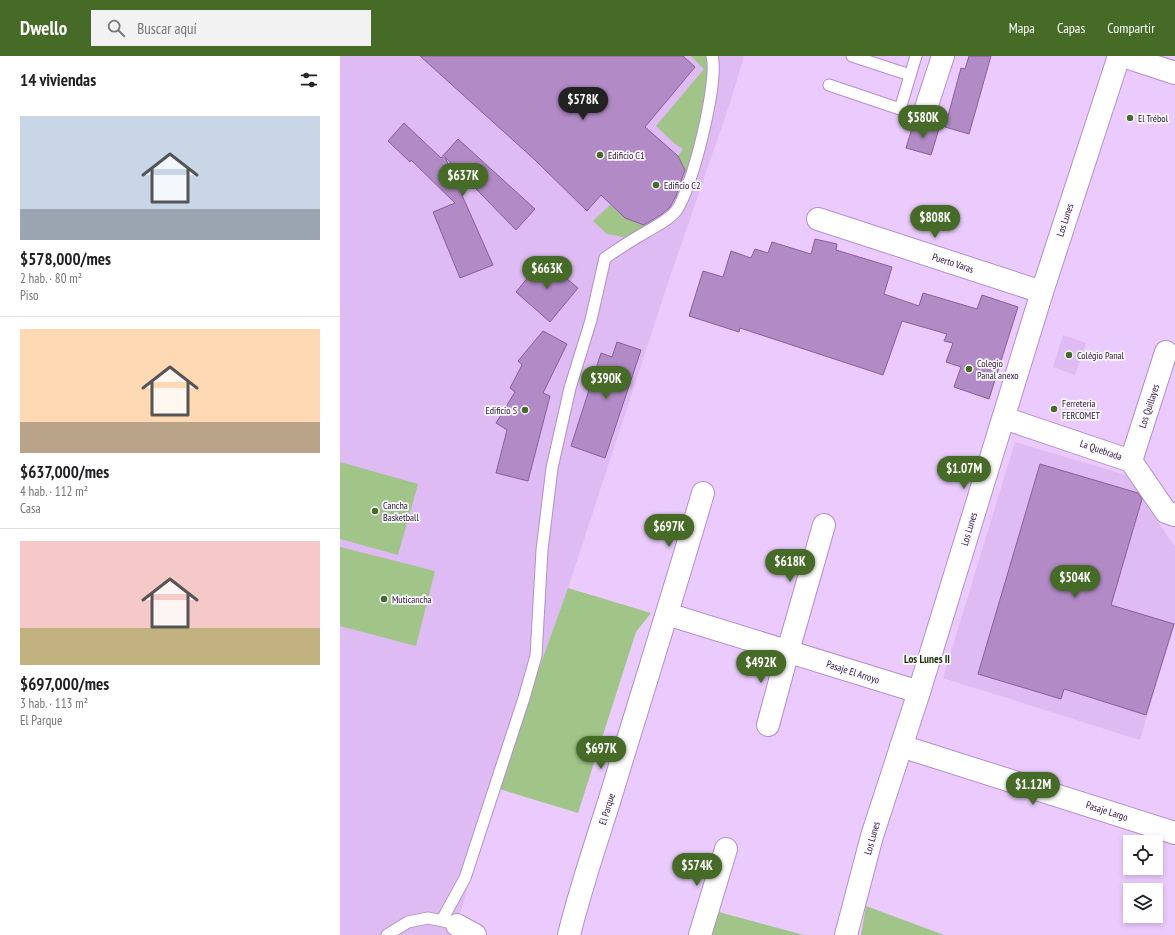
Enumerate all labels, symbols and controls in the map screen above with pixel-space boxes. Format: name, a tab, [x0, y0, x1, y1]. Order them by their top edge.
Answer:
search box	[91, 10, 371, 46]
text: Dwello	[20, 16, 67, 40]
icon: search	[105, 17, 127, 39]
text: Buscar aquí	[137, 19, 197, 38]
text: Mapa	[1009, 19, 1035, 37]
text: Capas	[1057, 19, 1085, 37]
text: Compartir	[1107, 19, 1155, 37]
text: 14 viviendas	[20, 69, 96, 91]
icon: filters	[298, 69, 320, 91]
pin: $578K	[555, 87, 611, 121]
text: $578K	[567, 91, 599, 108]
pin: $580K	[895, 105, 951, 139]
text: $580K	[907, 109, 939, 126]
place label: El Trébol	[1138, 112, 1169, 125]
marker: El Trébol	[1125, 113, 1135, 123]
icon: home	[134, 142, 206, 214]
place label: Edificio C1	[608, 149, 644, 162]
marker: Edificio C1	[595, 150, 605, 160]
pin: $637K	[435, 163, 491, 197]
text: $637K	[447, 167, 479, 184]
place label: Edificio C2	[664, 179, 700, 192]
marker: Edificio C2	[651, 180, 661, 190]
street label: Los Lunes	[1054, 201, 1077, 238]
pin: $808K	[907, 205, 963, 239]
text: $808K	[919, 209, 951, 226]
text: $578,000/mes	[20, 248, 111, 270]
street label: Puerto Varas	[931, 250, 976, 276]
pin: $663K	[519, 256, 575, 290]
text: $663K	[531, 260, 563, 277]
text: 2 hab. · 80 m²	[20, 270, 82, 287]
text: Piso	[20, 287, 39, 304]
place label: Colégio Panal	[1077, 349, 1125, 362]
marker: Colégio Panal	[1064, 350, 1074, 360]
icon: home	[134, 355, 206, 427]
place label: Colegio Panal anexo	[977, 357, 1019, 382]
marker: Colegio Panal anexo	[964, 364, 974, 374]
pin: $390K	[578, 366, 634, 400]
text: $390K	[590, 370, 622, 387]
street label: Los Quillayes	[1136, 382, 1162, 430]
place label: Ferreteria FERCOMET	[1062, 397, 1100, 422]
place label: Edificio S	[485, 404, 517, 417]
marker: Ferreteria FERCOMET	[1049, 404, 1059, 414]
marker: Edificio S	[520, 405, 530, 415]
street label: La Quebrada	[1078, 437, 1124, 463]
pin: $1.07M	[931, 456, 997, 490]
text: $1.07M	[946, 460, 982, 477]
text: $637,000/mes	[20, 461, 109, 483]
text: 4 hab. · 112 m²	[20, 483, 88, 500]
place label: Cancha Basketball	[383, 499, 419, 524]
text: Casa	[20, 500, 41, 517]
marker: Cancha Basketball	[370, 506, 380, 516]
street label: Los Lunes	[958, 510, 980, 547]
pin: $697K	[641, 514, 697, 548]
text: $697K	[653, 518, 685, 535]
pin: $618K	[762, 549, 818, 583]
text: $618K	[774, 553, 806, 570]
pin: $504K	[1047, 565, 1103, 599]
icon: home	[134, 567, 206, 639]
text: $504K	[1059, 569, 1091, 586]
place label: Muticancha	[392, 593, 432, 606]
marker: Muticancha	[379, 594, 389, 604]
pin: $492K	[733, 650, 789, 684]
district label: Los Lunes II	[904, 652, 950, 666]
text: $492K	[745, 654, 777, 671]
street label: Pasaje El Arroyo	[825, 657, 881, 687]
text: $697,000/mes	[20, 673, 109, 695]
text: 3 hab. · 113 m²	[20, 695, 88, 712]
text: El Parque	[20, 712, 62, 729]
pin: $697K	[573, 736, 629, 770]
text: $697K	[585, 740, 617, 757]
pin: $1.12M	[1000, 772, 1066, 806]
text: $1.12M	[1015, 776, 1051, 793]
street label: El Parque	[596, 792, 618, 826]
street label: Pasaje Largo	[1084, 798, 1130, 824]
street label: Los Lunes	[861, 819, 883, 856]
map controls	[1123, 835, 1163, 923]
button: locate	[1123, 835, 1163, 875]
pin: $574K	[669, 853, 725, 887]
text: $574K	[681, 857, 713, 874]
button: layers	[1123, 883, 1163, 923]

